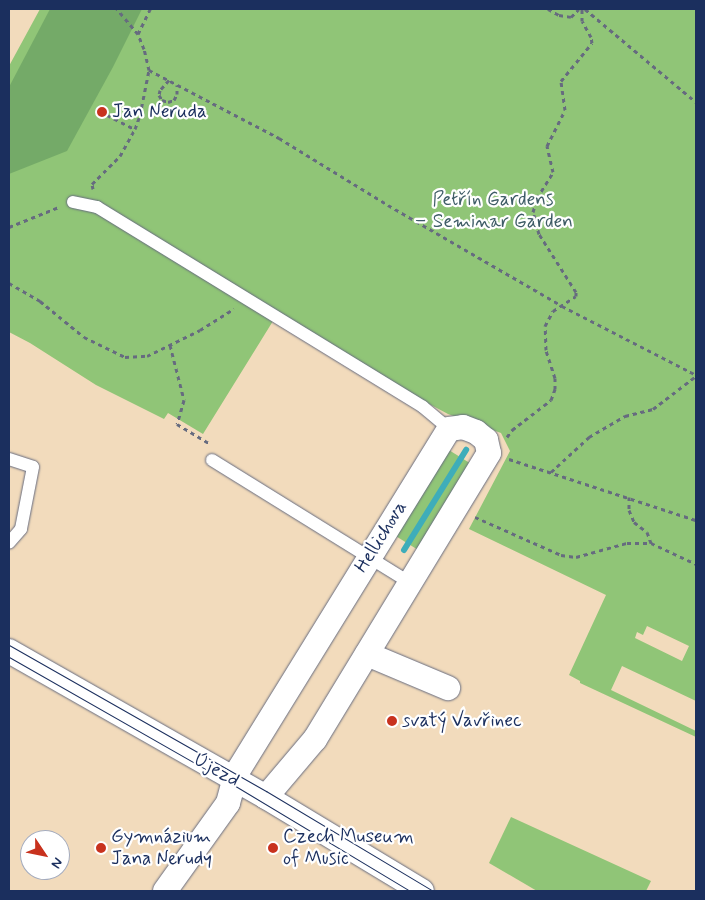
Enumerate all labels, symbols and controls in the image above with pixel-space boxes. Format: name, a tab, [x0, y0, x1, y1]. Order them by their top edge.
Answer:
place label: Jan Neruda	[112, 101, 206, 123]
marker: Jan Neruda	[96, 106, 108, 118]
park label: Petřín Gardens – Seminar Garden	[414, 189, 572, 233]
street label: Hellichova	[350, 497, 412, 577]
place label: svatý Vavřinec	[402, 710, 522, 732]
marker: svatý Vavřinec	[386, 715, 398, 727]
street label: Újezd	[189, 748, 243, 792]
place label: Gymnázium Jana Nerudy	[111, 826, 211, 870]
place label: Czech Museum of Music	[283, 826, 414, 870]
north arrow	[20, 830, 70, 880]
marker: Gymnázium Jana Nerudy	[95, 842, 107, 854]
marker: Czech Museum of Music	[267, 842, 279, 854]
text: N	[47, 854, 67, 872]

